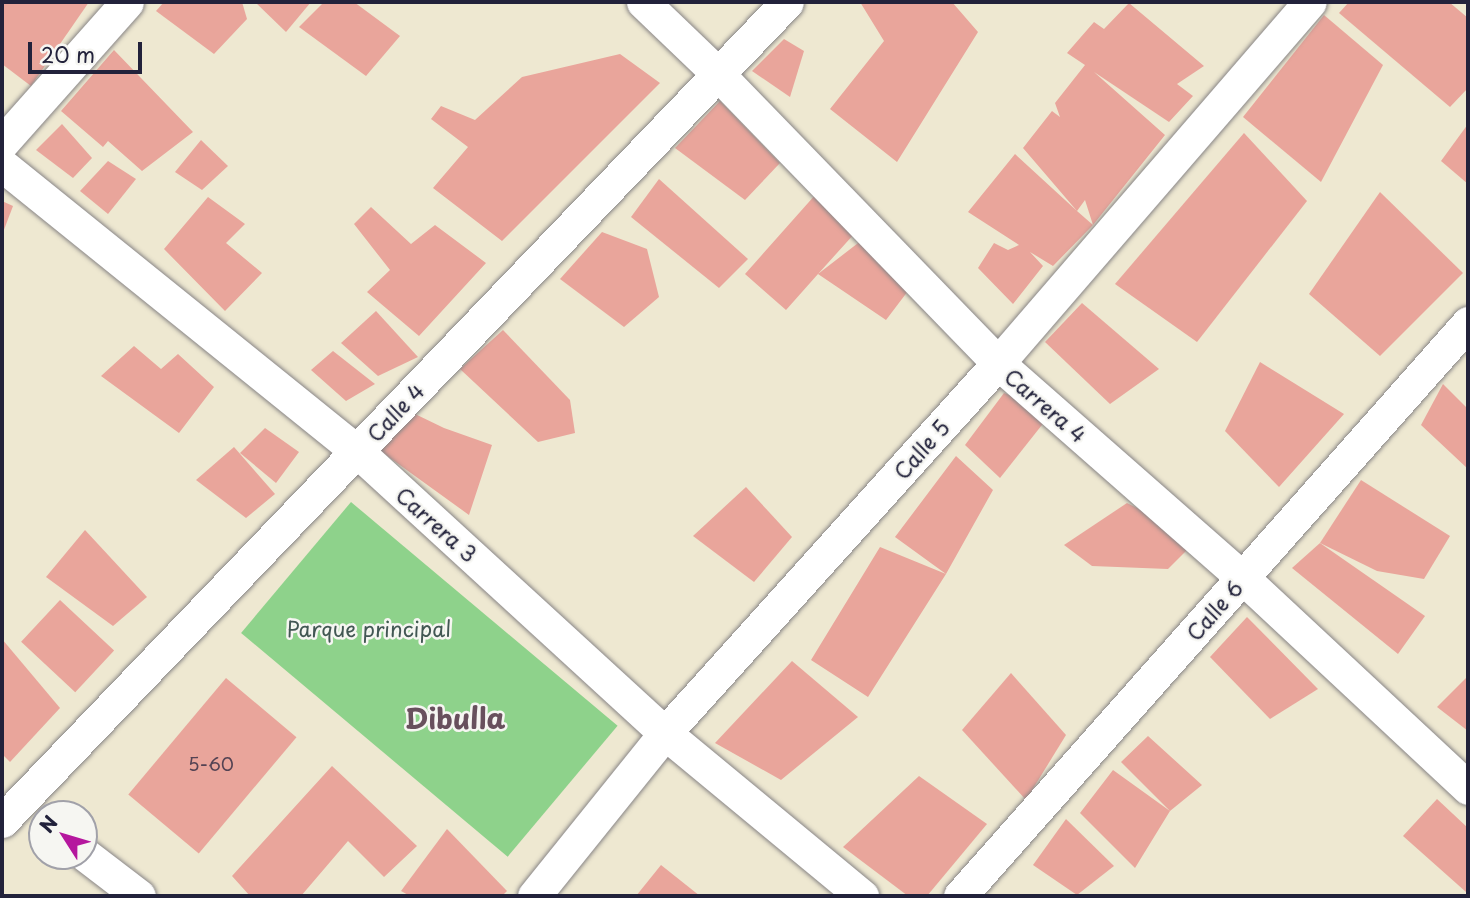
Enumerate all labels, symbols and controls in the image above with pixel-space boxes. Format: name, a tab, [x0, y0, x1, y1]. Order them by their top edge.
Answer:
scale bar	[32, 28, 145, 72]
text: 20 m	[41, 38, 95, 70]
street label: Carrera 4	[1000, 362, 1092, 448]
street label: Calle 4	[361, 377, 429, 447]
street label: Calle 5	[888, 414, 954, 484]
street label: Carrera 3	[391, 481, 483, 567]
street label: Calle 6	[1180, 575, 1248, 645]
park label: Parque principal	[286, 615, 452, 641]
district label: Dibulla	[405, 701, 505, 735]
house number: 5-60	[188, 753, 234, 775]
north arrow	[28, 800, 98, 870]
text: N	[32, 809, 64, 838]

